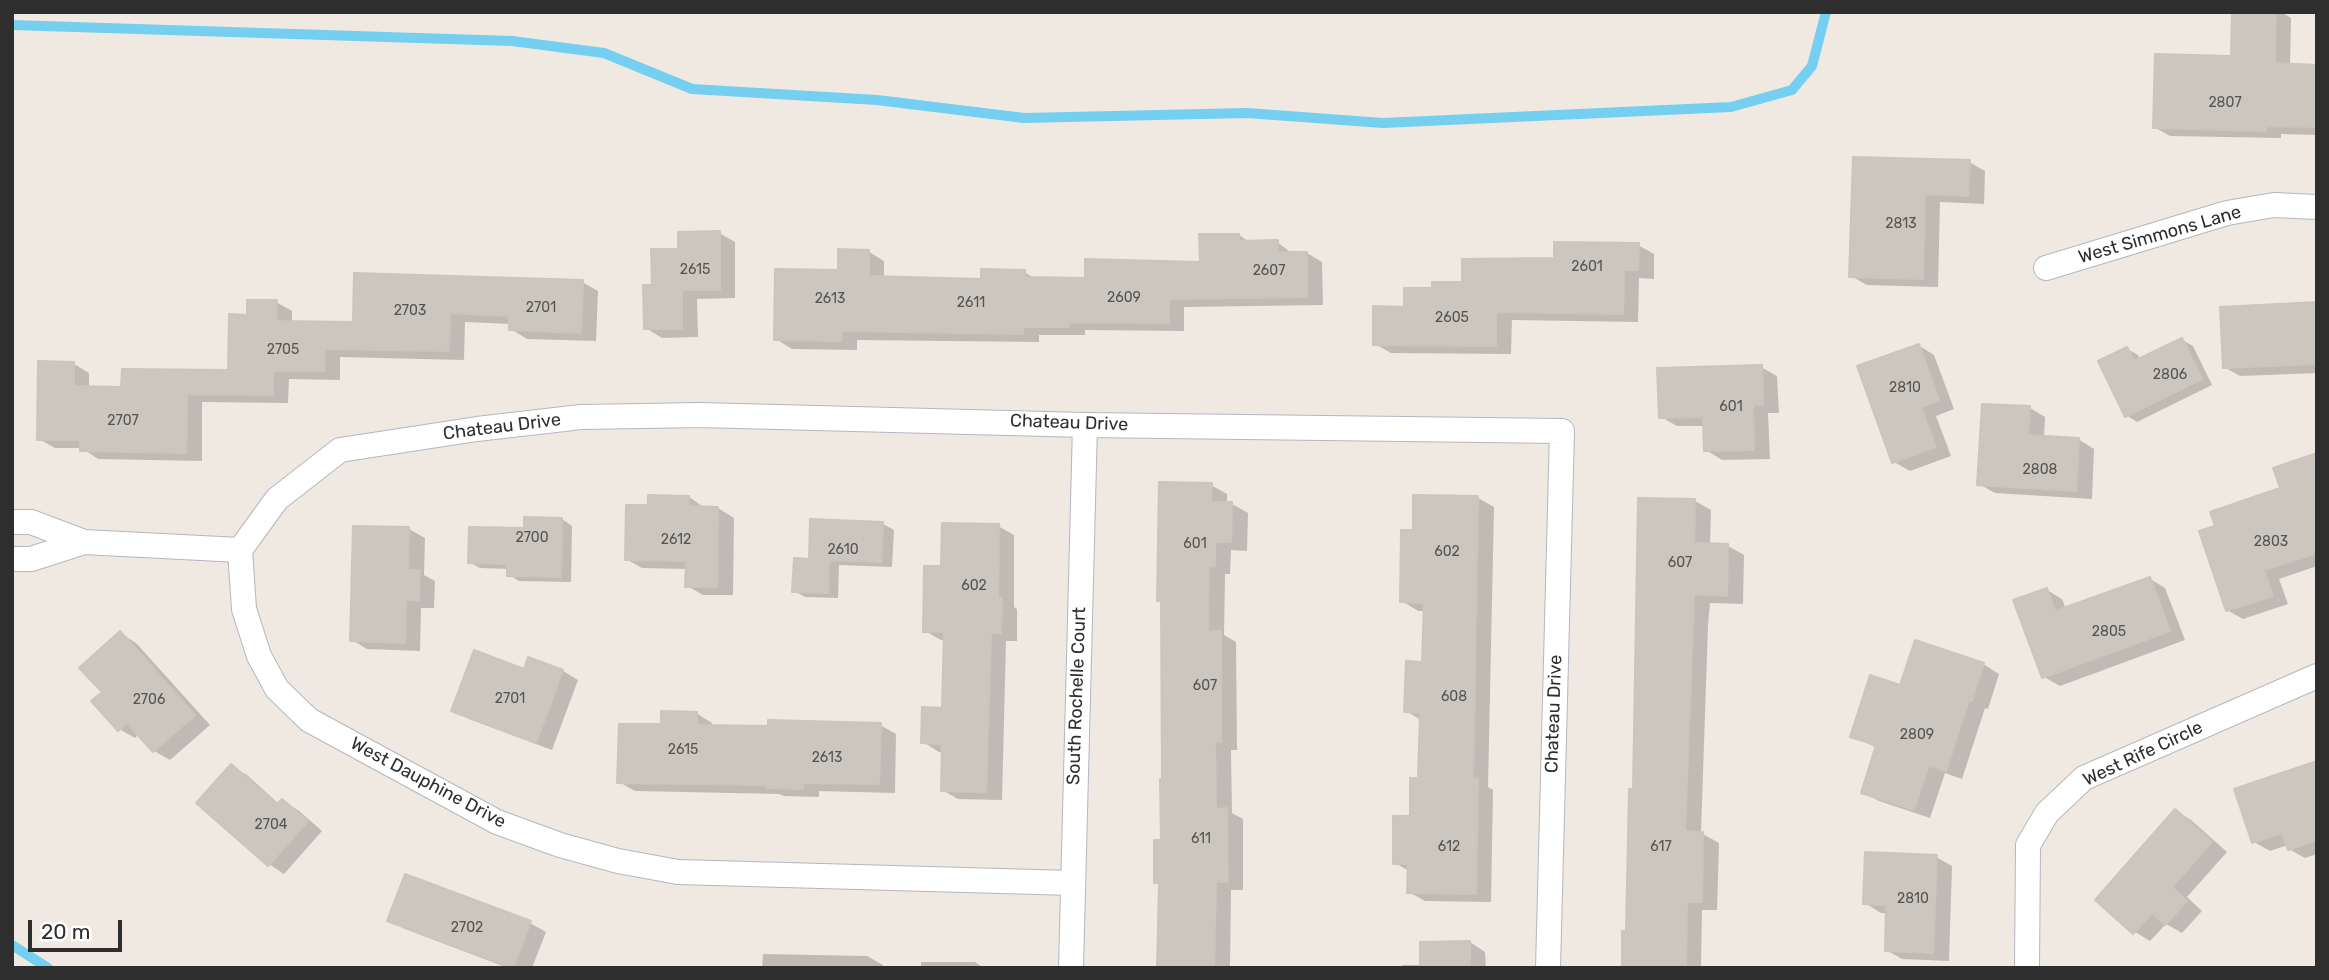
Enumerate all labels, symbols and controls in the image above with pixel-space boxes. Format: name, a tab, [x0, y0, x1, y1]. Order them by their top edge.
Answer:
house number: 2807	[2208, 95, 2242, 111]
street label: West Simmons Lane	[2076, 201, 2244, 269]
house number: 2813	[1885, 216, 1917, 232]
house number: 2601	[1571, 259, 1603, 275]
house number: 2615	[680, 262, 710, 278]
house number: 2607	[1253, 263, 1285, 279]
house number: 2609	[1107, 290, 1141, 306]
house number: 2613	[815, 291, 845, 307]
house number: 2611	[957, 295, 985, 311]
house number: 2701	[526, 300, 556, 316]
house number: 2703	[394, 303, 426, 319]
house number: 2605	[1435, 310, 1469, 326]
house number: 2705	[267, 342, 299, 358]
house number: 2806	[2153, 367, 2187, 383]
house number: 2810	[1889, 380, 1921, 396]
house number: 601	[1719, 399, 1743, 415]
street label: Chateau Drive	[442, 409, 562, 445]
street label: Chateau Drive	[1009, 410, 1129, 436]
house number: 2707	[107, 413, 139, 429]
house number: 2808	[2023, 462, 2057, 478]
house number: 2700	[515, 530, 549, 546]
house number: 2612	[661, 532, 691, 548]
house number: 2803	[2254, 534, 2288, 550]
house number: 601	[1183, 536, 1207, 552]
house number: 2610	[827, 542, 859, 558]
house number: 602	[1434, 544, 1460, 560]
house number: 607	[1668, 555, 1692, 571]
house number: 602	[961, 578, 987, 594]
street label: South Rochelle Court	[1063, 607, 1091, 785]
house number: 2805	[2092, 624, 2126, 640]
street label: Chateau Drive	[1541, 654, 1567, 774]
house number: 607	[1193, 678, 1217, 694]
house number: 608	[1441, 689, 1467, 705]
house number: 2701	[495, 691, 525, 707]
house number: 2706	[133, 692, 165, 708]
street label: West Rife Circle	[2080, 717, 2206, 791]
house number: 2809	[1900, 727, 1934, 743]
street label: West Dauphine Drive	[347, 733, 509, 833]
house number: 2615	[668, 742, 698, 758]
house number: 2613	[812, 750, 842, 766]
house number: 2704	[255, 817, 287, 833]
house number: 611	[1191, 831, 1211, 847]
house number: 612	[1438, 839, 1460, 855]
house number: 617	[1650, 839, 1672, 855]
house number: 2810	[1897, 891, 1929, 907]
scale bar	[32, 906, 126, 950]
text: 20 m	[41, 919, 90, 944]
house number: 2702	[451, 920, 483, 936]

